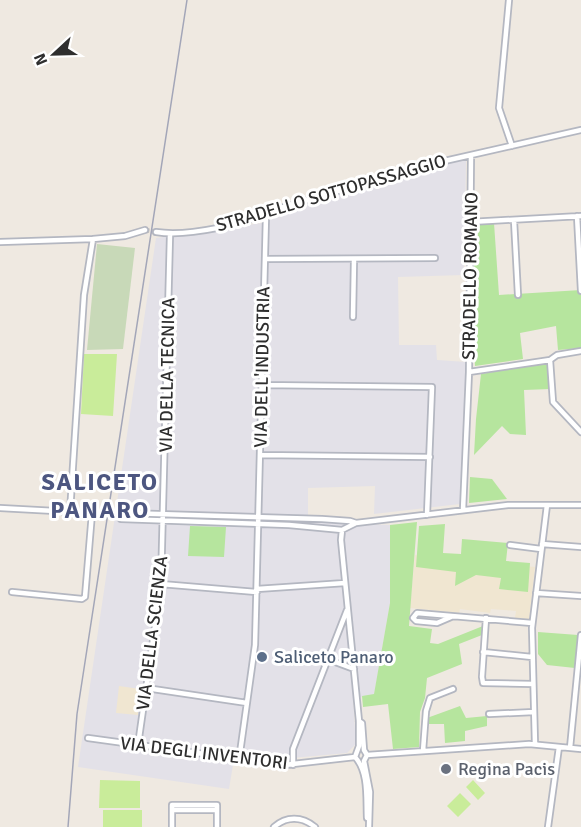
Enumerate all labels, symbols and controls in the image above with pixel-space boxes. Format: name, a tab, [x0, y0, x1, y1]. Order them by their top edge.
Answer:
north arrow	[24, 24, 84, 84]
text: N	[30, 50, 52, 68]
street label: STRADELLO SOTTOPASSAGGIO	[214, 150, 448, 236]
street label: STRADELLO ROMANO	[458, 192, 482, 360]
street label: VIA DELL'INDUSTRIA	[250, 286, 274, 448]
street label: VIA DELLA TECNICA	[155, 297, 179, 453]
district label: SALICETO PANARO	[42, 467, 158, 525]
street label: VIA DELLA SCIENZA	[132, 555, 172, 711]
place label: Saliceto Panaro	[274, 646, 394, 668]
marker: Saliceto Panaro	[255, 650, 269, 664]
street label: VIA DEGLI INVENTORI	[119, 732, 289, 774]
place label: Regina Pacis	[458, 758, 555, 780]
marker: Regina Pacis	[439, 762, 453, 776]

